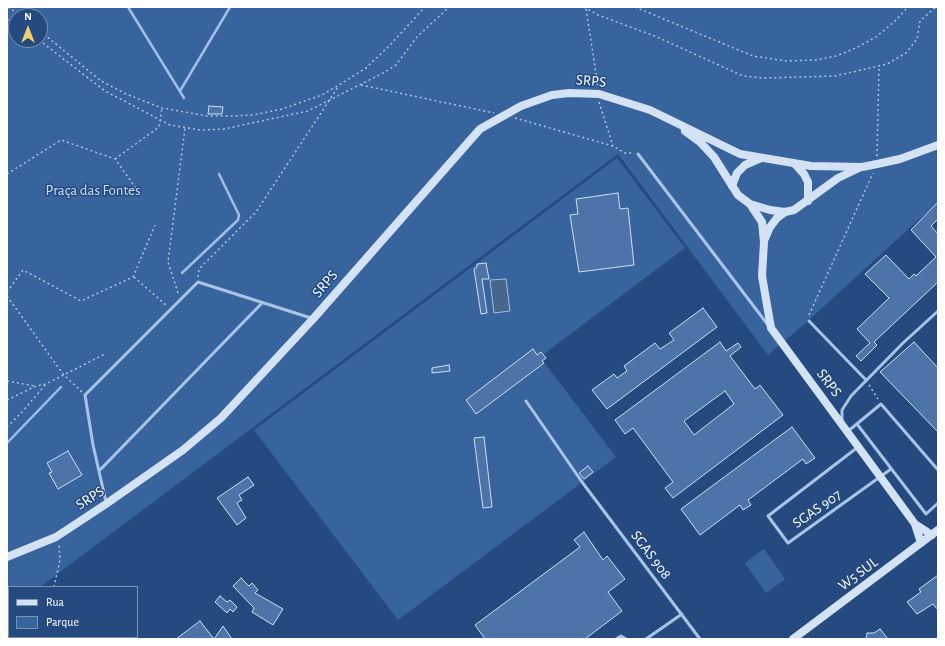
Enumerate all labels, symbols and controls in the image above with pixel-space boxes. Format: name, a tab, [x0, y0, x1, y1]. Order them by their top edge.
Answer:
north arrow	[8, 8, 48, 48]
text: N	[24, 11, 32, 22]
street label: SRPS	[575, 71, 607, 91]
park label: Praça das Fontes	[46, 181, 140, 199]
street label: SRPS	[308, 267, 342, 301]
street label: SRPS	[813, 365, 845, 401]
street label: SRPS	[72, 482, 108, 514]
street label: SGAS 907	[789, 486, 845, 532]
street label: SGAS 908	[627, 527, 675, 583]
street label: W5 SUL	[835, 553, 881, 595]
legend	[8, 586, 138, 638]
text: Rua	[46, 596, 64, 608]
text: Parque	[46, 616, 79, 628]

